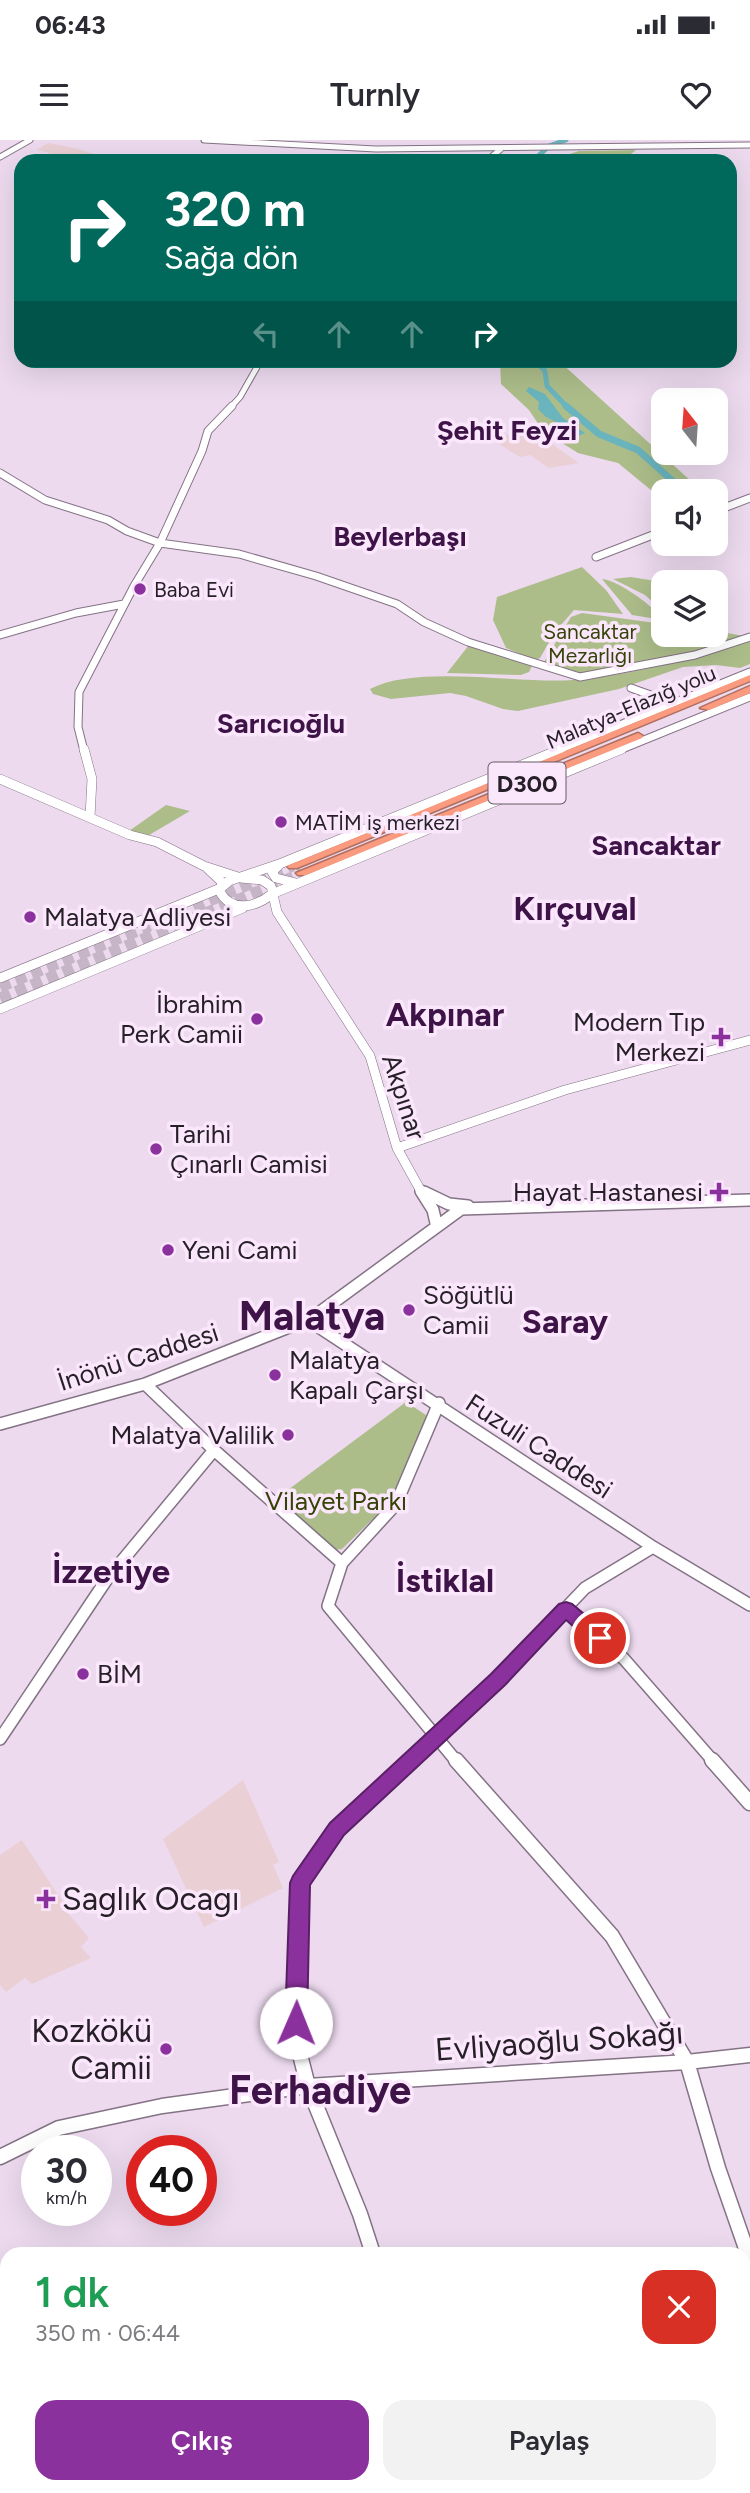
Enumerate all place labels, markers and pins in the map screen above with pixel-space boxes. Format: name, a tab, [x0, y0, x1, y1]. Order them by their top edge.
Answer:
place label: Baba Evi	[154, 577, 234, 602]
marker: Baba Evi	[132, 581, 148, 597]
place label: MATİM iş merkezi	[295, 810, 460, 835]
marker: MATİM iş merkezi	[273, 814, 289, 830]
place label: Malatya Adliyesi	[44, 901, 231, 933]
marker: Malatya Adliyesi	[22, 909, 38, 925]
place label: İbrahim Perk Camii	[120, 988, 243, 1050]
place label: Modern Tıp Merkezi	[573, 1006, 705, 1068]
marker: İbrahim Perk Camii	[249, 1011, 265, 1027]
marker: Modern Tıp Merkezi	[711, 1027, 731, 1047]
place label: Tarihi Çınarlı Camisi	[170, 1118, 328, 1180]
marker: Tarihi Çınarlı Camisi	[148, 1141, 164, 1157]
place label: Hayat Hastanesi	[513, 1176, 703, 1208]
marker: Hayat Hastanesi	[709, 1182, 729, 1202]
place label: Yeni Cami	[182, 1234, 297, 1266]
marker: Yeni Cami	[160, 1242, 176, 1258]
place label: Söğütlü Camii	[423, 1279, 514, 1341]
marker: Söğütlü Camii	[401, 1302, 417, 1318]
place label: Malatya Kapalı Çarşı	[289, 1344, 424, 1406]
marker: Malatya Kapalı Çarşı	[267, 1367, 283, 1383]
place label: Malatya Valilik	[111, 1419, 274, 1451]
marker: Malatya Valilik	[280, 1427, 296, 1443]
pin	[570, 1608, 630, 1668]
place label: BİM	[97, 1658, 142, 1690]
marker: BİM	[75, 1666, 91, 1682]
place label: Saglık Ocagı	[62, 1880, 239, 1918]
marker: Saglık Ocagı	[36, 1889, 56, 1909]
place label: Kozkökü Camii	[31, 2012, 152, 2087]
marker: Kozkökü Camii	[158, 2041, 174, 2057]

